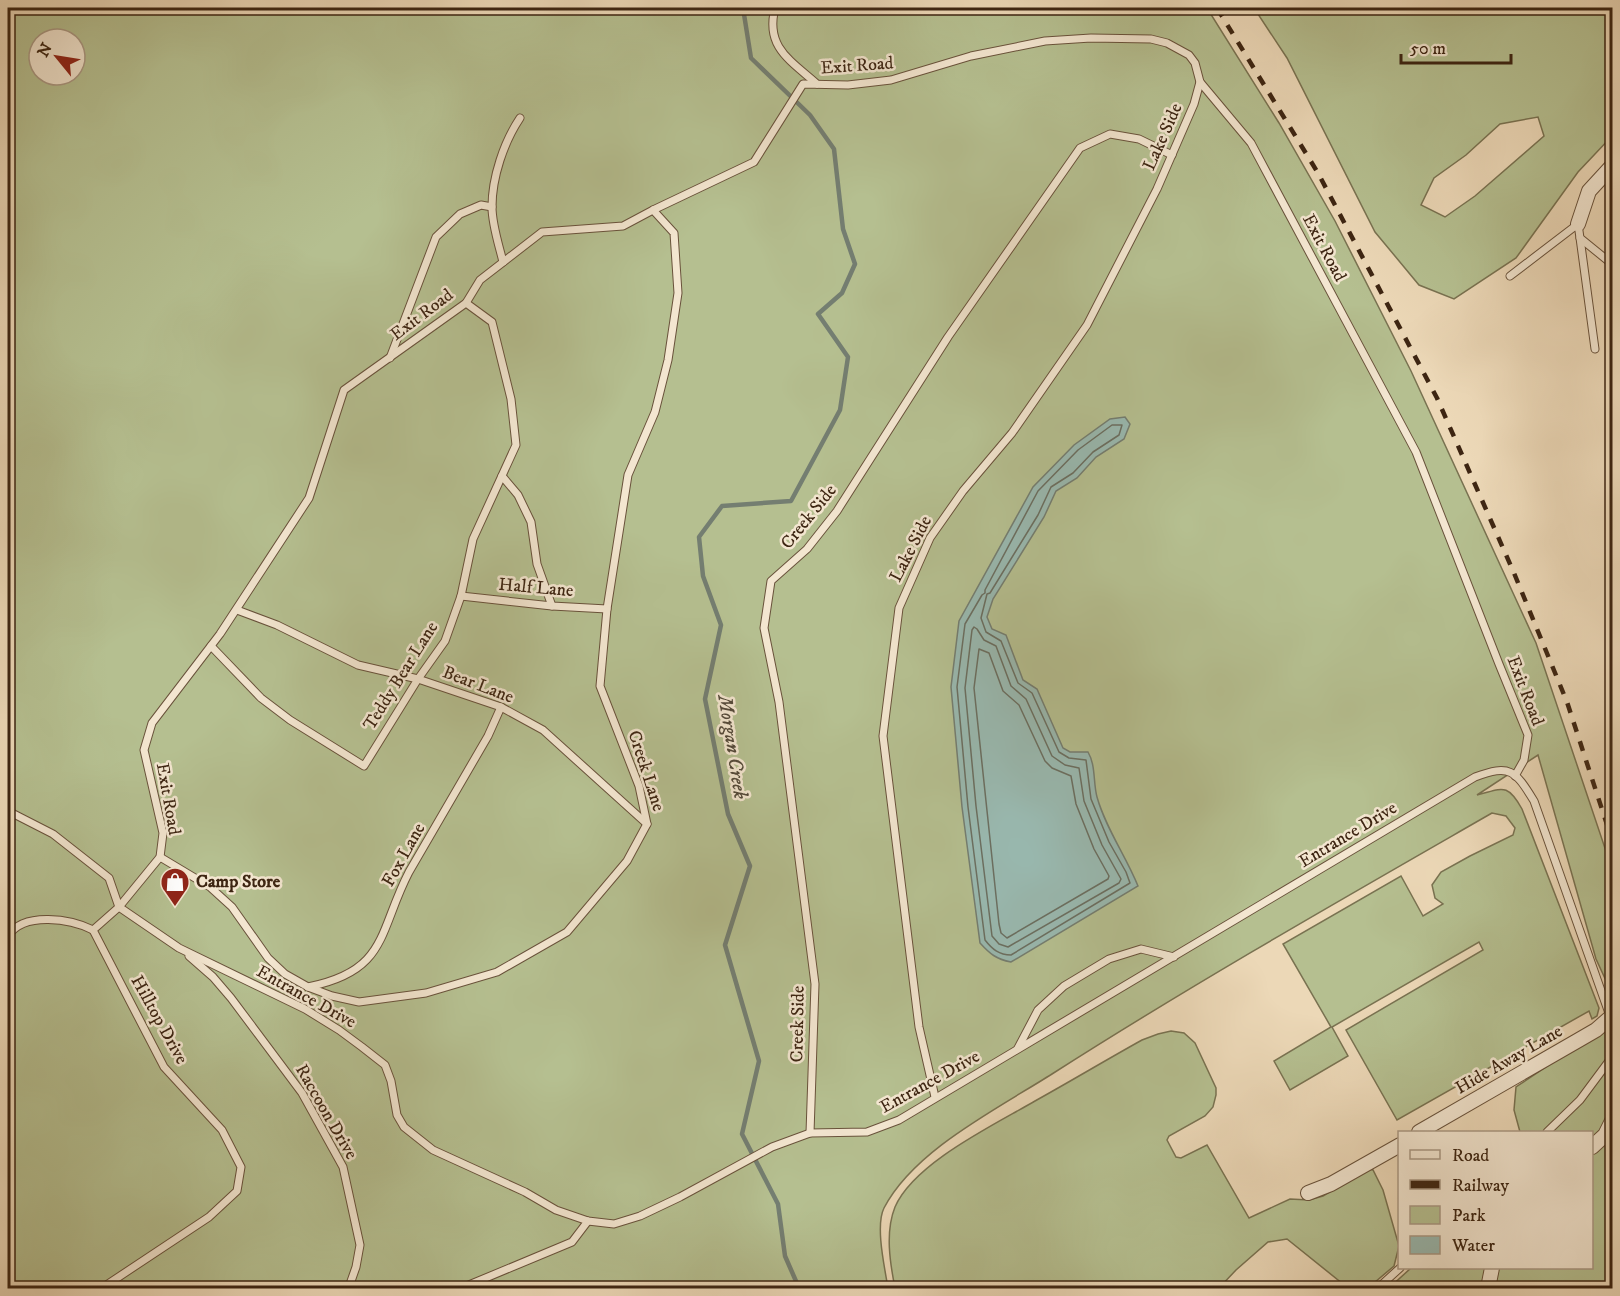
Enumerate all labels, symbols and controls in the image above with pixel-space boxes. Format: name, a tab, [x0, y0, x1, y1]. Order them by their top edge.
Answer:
north arrow	[27, 27, 87, 87]
scale bar	[1401, 27, 1510, 65]
text: 50 m	[1410, 38, 1446, 60]
text: N	[33, 39, 57, 61]
street label: Exit Road	[820, 52, 894, 80]
street label: Lake Side	[1138, 100, 1188, 174]
street label: Exit Road	[1297, 211, 1351, 285]
street label: Exit Road	[386, 284, 458, 346]
street label: Creek Side	[776, 480, 842, 554]
street label: Lake Side	[885, 512, 937, 586]
street label: Half Lane	[498, 574, 574, 602]
street label: Teddy Bear Lane	[359, 618, 443, 734]
street label: Exit Road	[1502, 653, 1548, 729]
street label: Bear Lane	[439, 661, 517, 709]
water label: Morgan Creek	[711, 691, 753, 801]
street label: Creek Lane	[623, 728, 669, 814]
street label: Exit Road	[151, 761, 185, 837]
street label: Entrance Drive	[1295, 797, 1401, 873]
street label: Fox Lane	[378, 819, 430, 891]
shop icon: Camp Store	[159, 866, 191, 908]
place label: Camp Store	[196, 871, 281, 893]
street label: Entrance Drive	[252, 961, 360, 1033]
street label: Hilltop Drive	[126, 972, 192, 1068]
street label: Creek Side	[786, 985, 810, 1063]
street label: Hide Away Lane	[1451, 1020, 1567, 1100]
street label: Entrance Drive	[876, 1046, 984, 1118]
street label: Raccoon Drive	[290, 1061, 362, 1163]
legend	[1398, 1131, 1593, 1269]
text: Road	[1452, 1145, 1489, 1167]
text: Railway	[1452, 1175, 1510, 1197]
text: Park	[1452, 1205, 1486, 1227]
text: Water	[1451, 1235, 1495, 1257]

